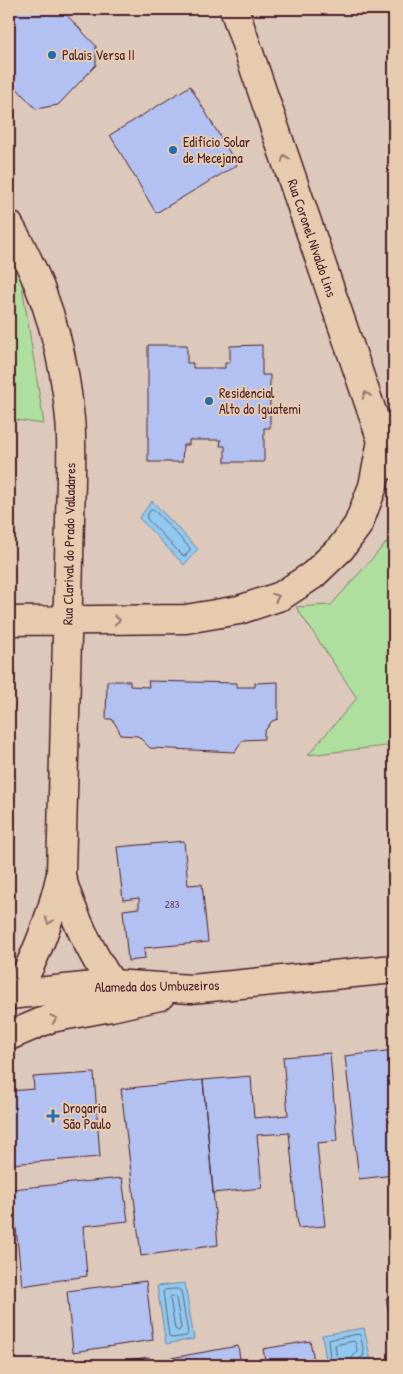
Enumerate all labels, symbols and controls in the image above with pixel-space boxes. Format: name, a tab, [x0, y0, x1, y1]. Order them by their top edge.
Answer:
place label: Palais Versa II	[62, 45, 135, 64]
marker: Palais Versa II	[46, 49, 58, 61]
place label: Edifício Solar de Mecejana	[183, 132, 251, 168]
marker: Edifício Solar de Mecejana	[167, 144, 179, 156]
one-way arrow	[281, 154, 291, 163]
street label: Rua Coronel Nivaldo Lins	[283, 176, 342, 299]
place label: Residencial Alto do Iguatemi	[219, 383, 301, 419]
one-way arrow	[362, 391, 372, 399]
marker: Residencial Alto do Iguatemi	[203, 395, 215, 407]
street label: Rua Clarival do Prado Valladares	[58, 463, 79, 625]
one-way arrow	[271, 593, 280, 603]
one-way arrow	[114, 615, 121, 625]
house number: 283	[165, 897, 179, 911]
one-way arrow	[44, 917, 54, 925]
street label: Alameda dos Umbuzeiros	[94, 975, 220, 996]
one-way arrow	[49, 1014, 57, 1024]
place label: Drogaria São Paulo	[63, 1098, 111, 1133]
marker: Drogaria São Paulo	[47, 1110, 59, 1122]

